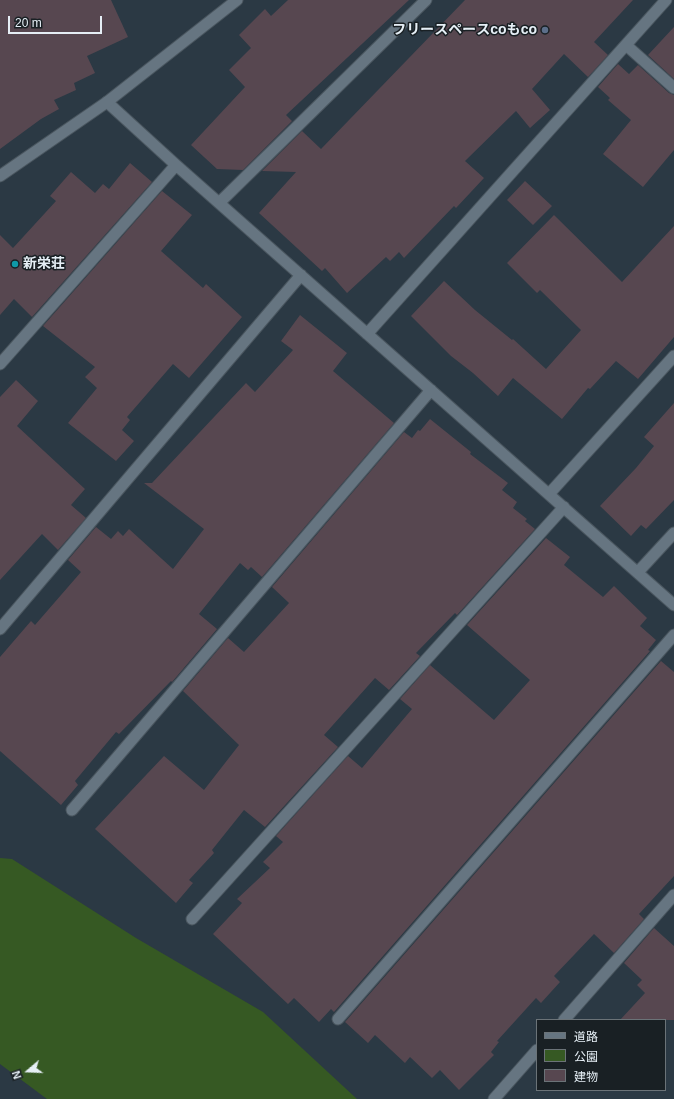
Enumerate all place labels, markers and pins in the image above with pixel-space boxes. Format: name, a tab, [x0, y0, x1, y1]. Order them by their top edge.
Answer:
place label: フリースペースcoもco	[392, 22, 537, 38]
marker: フリースペースcoもco	[540, 25, 550, 35]
place label: 新栄荘	[23, 256, 65, 272]
marker: 新栄荘	[10, 259, 20, 269]

